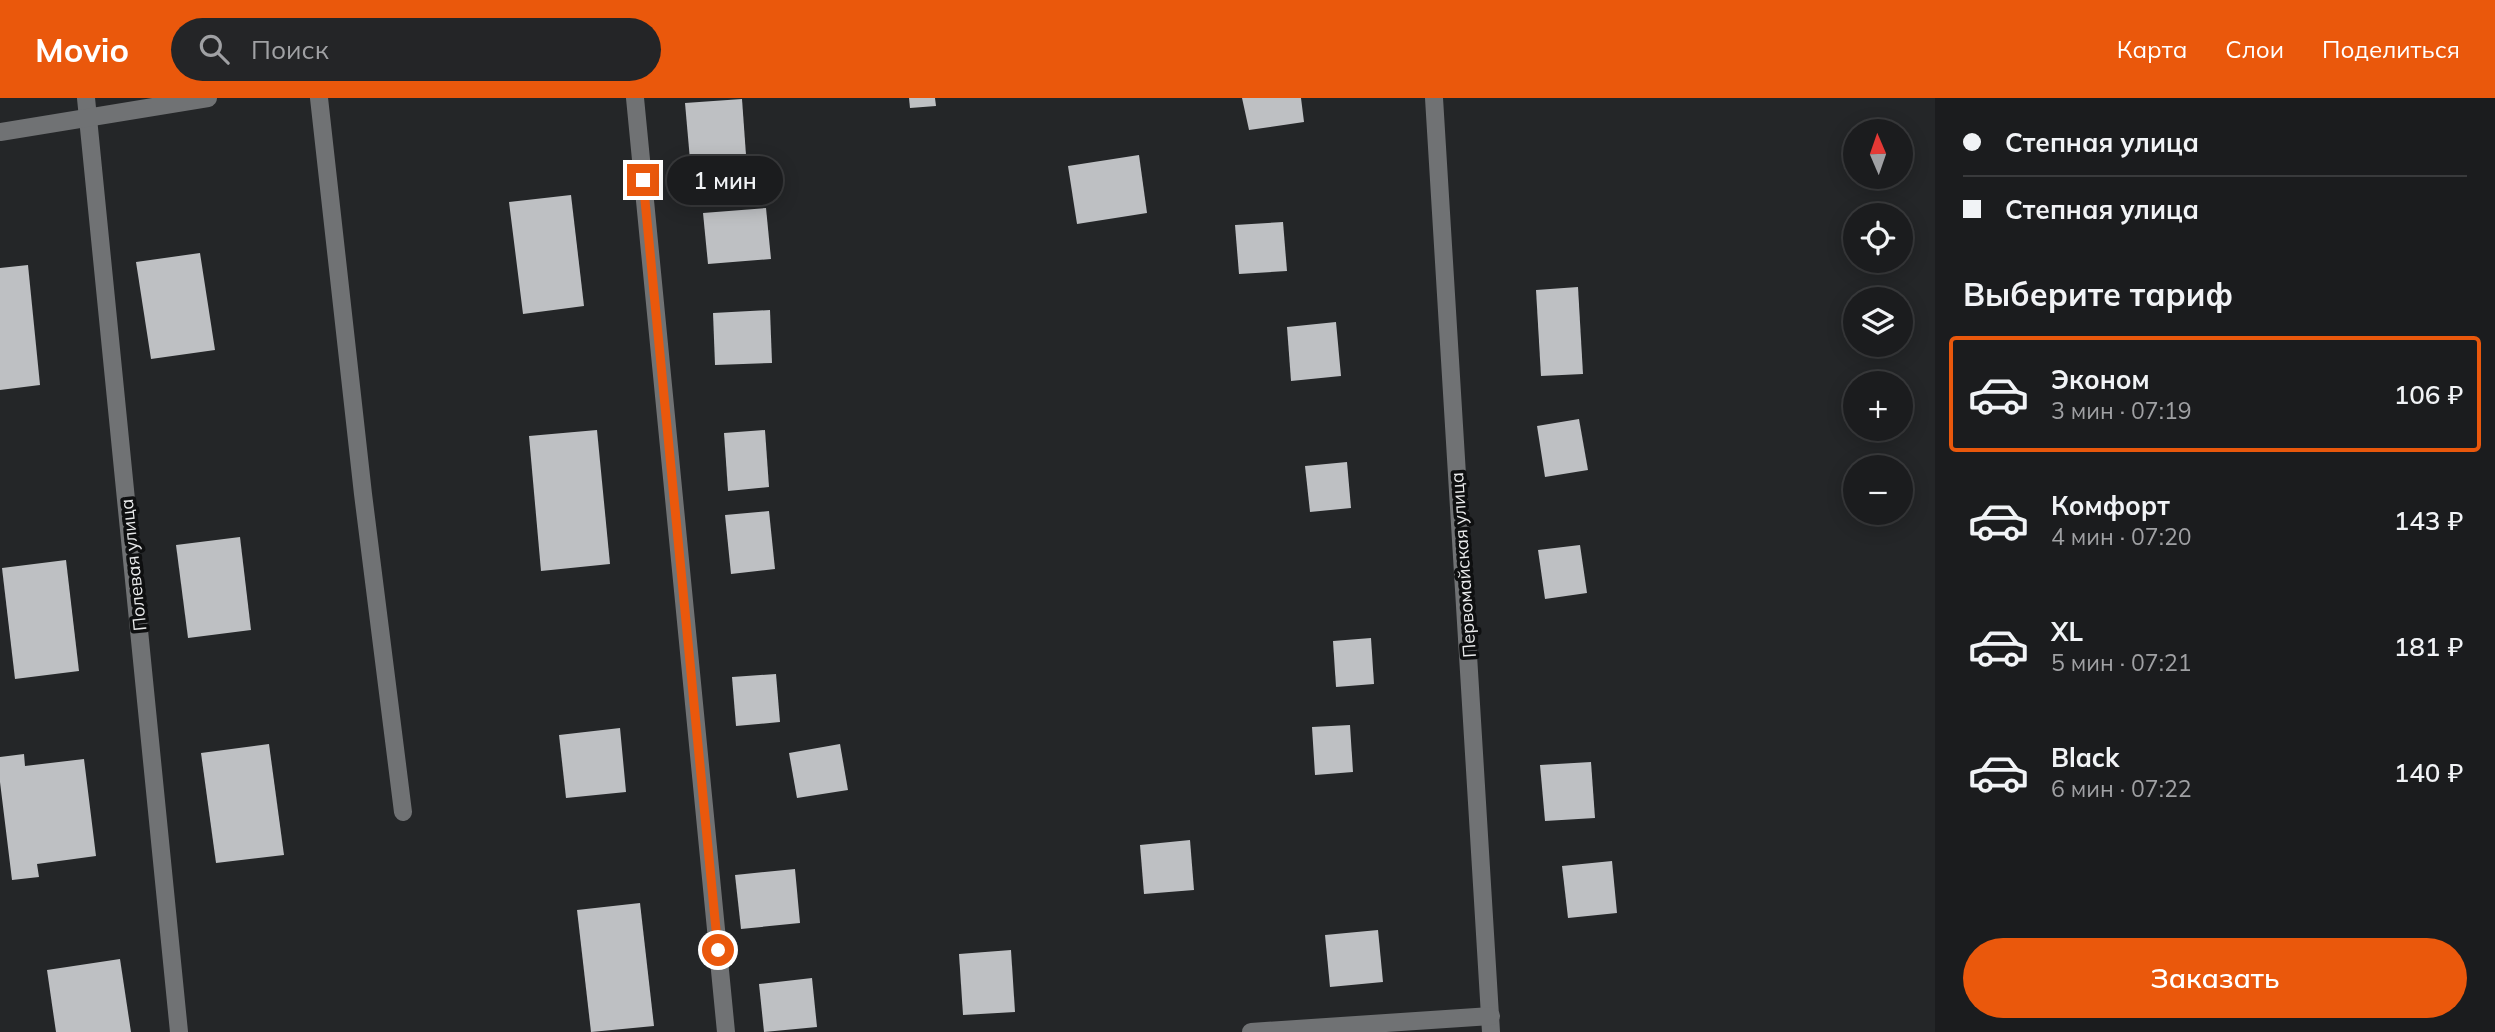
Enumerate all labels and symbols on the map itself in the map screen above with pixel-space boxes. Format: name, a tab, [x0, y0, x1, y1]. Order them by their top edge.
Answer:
north arrow	[1843, 119, 1913, 189]
callout: 1 мин	[668, 155, 783, 204]
route end	[627, 164, 659, 196]
street label: Первомайская улица	[1445, 472, 1481, 658]
street label: Полевая улица	[115, 498, 151, 632]
route start	[702, 934, 734, 966]

